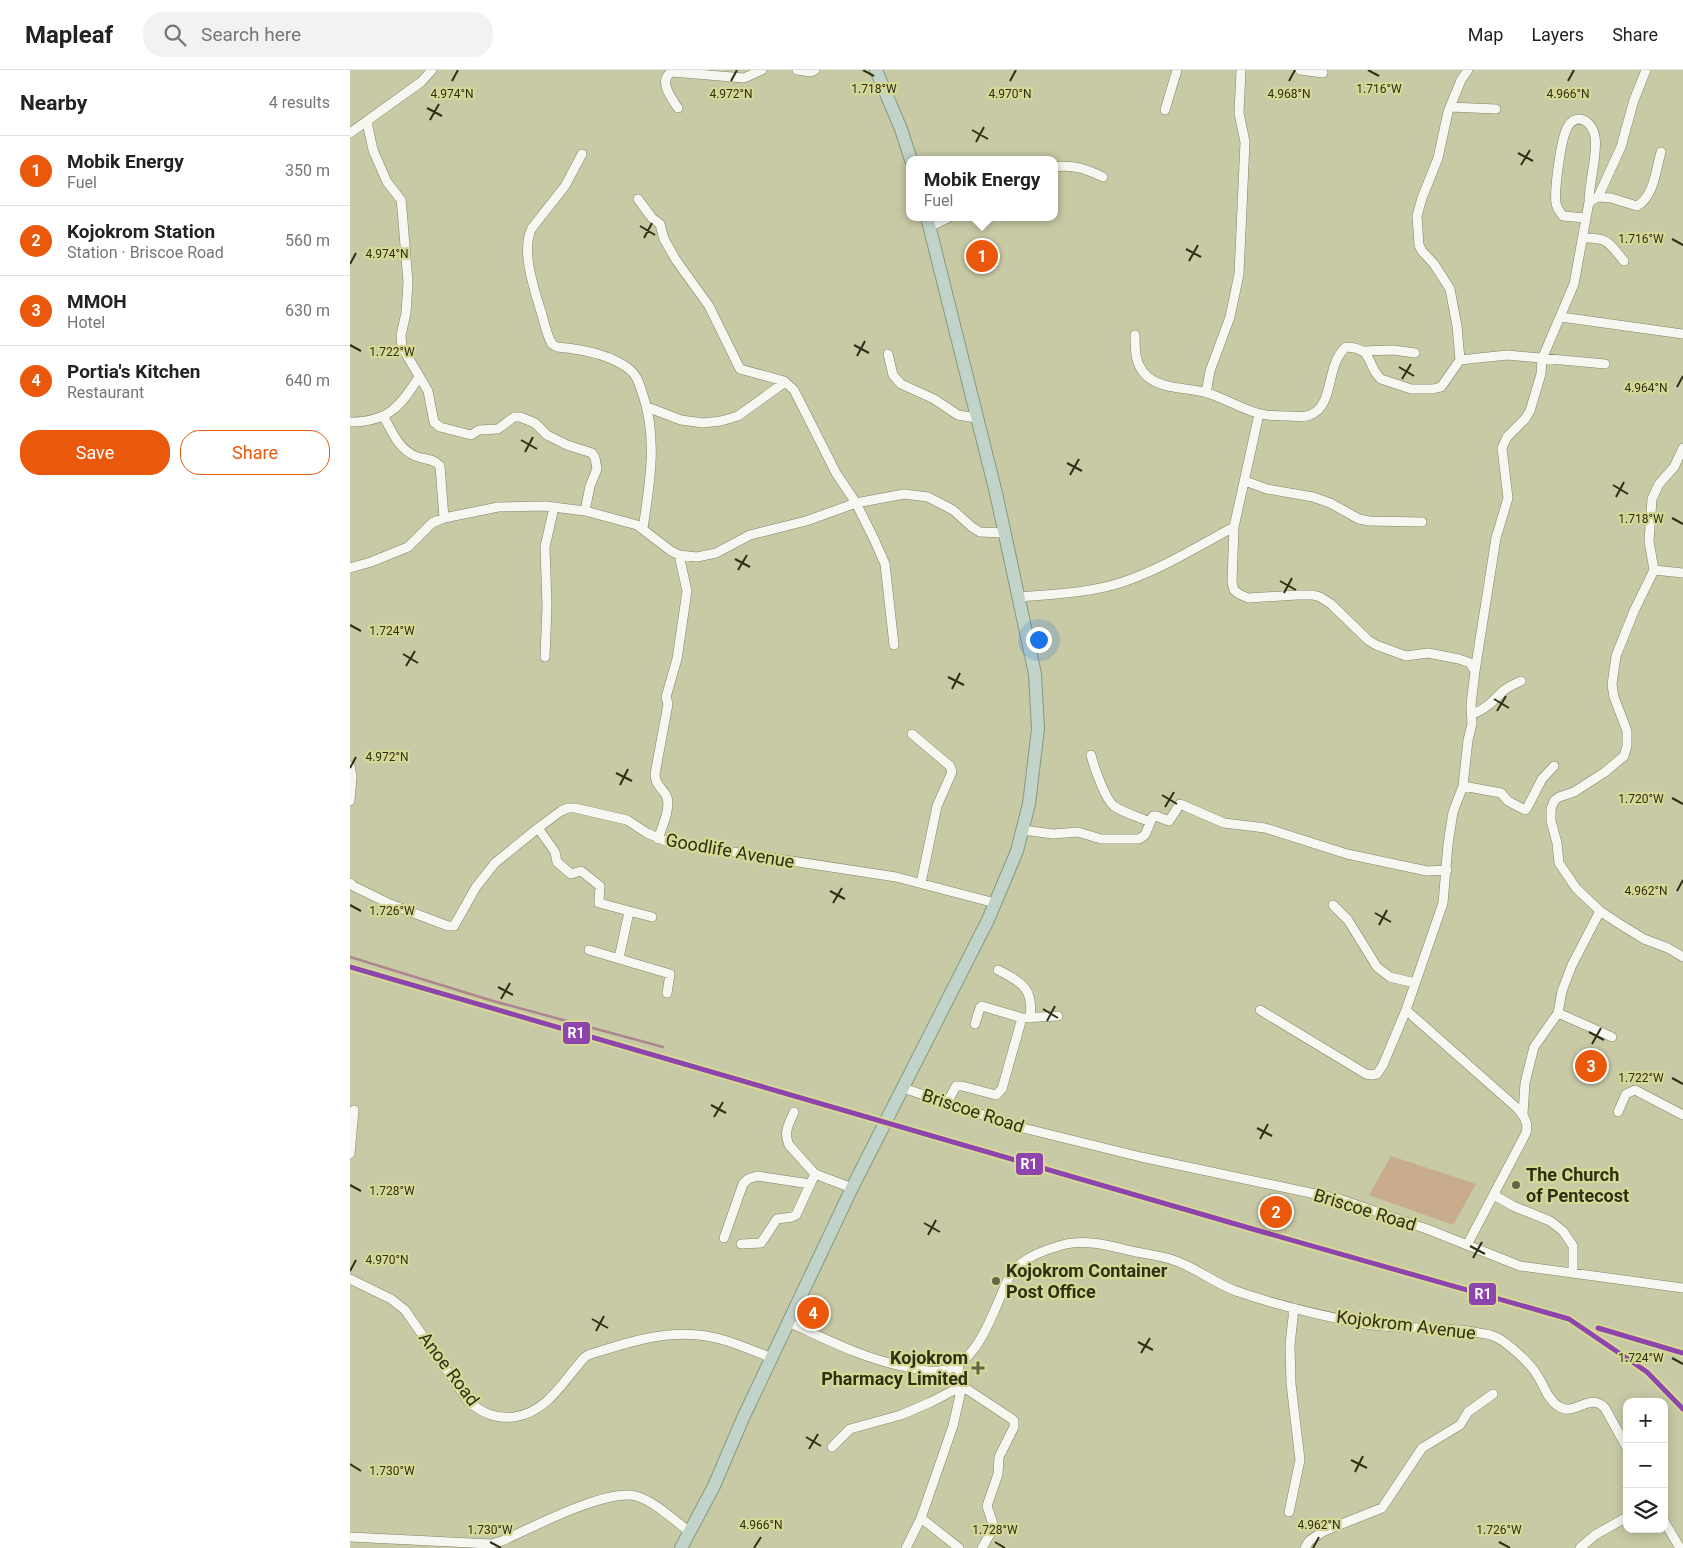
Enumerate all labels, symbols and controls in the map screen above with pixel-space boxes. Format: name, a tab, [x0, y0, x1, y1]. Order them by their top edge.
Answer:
search box	[143, 12, 493, 57]
text: Mapleaf	[25, 21, 113, 49]
icon: search	[161, 21, 189, 49]
text: Search here	[201, 23, 301, 46]
text: Map	[1468, 24, 1503, 45]
text: Layers	[1531, 24, 1584, 45]
text: Share	[1612, 24, 1658, 45]
text: 1.718°W	[851, 82, 897, 96]
text: 1.716°W	[1356, 82, 1402, 96]
text: 4.974°N	[430, 87, 474, 101]
text: 4.972°N	[709, 87, 753, 101]
text: 4.970°N	[988, 87, 1032, 101]
text: 4.968°N	[1267, 87, 1311, 101]
text: 4.966°N	[1546, 87, 1590, 101]
text: Nearby	[20, 91, 87, 115]
text: 4 results	[269, 93, 330, 112]
text: Mobik Energy	[67, 150, 184, 173]
popup	[906, 156, 1058, 221]
text: 1	[31, 161, 41, 180]
text: 350 m	[285, 161, 330, 180]
text: Mobik Energy	[924, 168, 1040, 191]
text: Fuel	[67, 173, 97, 192]
text: Fuel	[924, 191, 954, 210]
text: Kojokrom Station	[67, 220, 215, 243]
text: 2	[31, 231, 41, 250]
text: 560 m	[285, 231, 330, 250]
text: 1.716°W	[1618, 232, 1664, 246]
pin: 1	[966, 237, 998, 275]
text: Station · Briscoe Road	[67, 243, 224, 262]
text: 4.974°N	[365, 247, 409, 261]
text: MMOH	[67, 290, 127, 313]
text: 3	[31, 301, 41, 320]
text: 630 m	[285, 301, 330, 320]
text: Hotel	[67, 313, 105, 332]
text: 1.722°W	[369, 345, 415, 359]
text: Portia's Kitchen	[67, 360, 200, 383]
text: 4	[31, 371, 41, 390]
text: 640 m	[285, 371, 330, 390]
text: 4.964°N	[1624, 381, 1668, 395]
text: Restaurant	[67, 383, 144, 402]
button: Save	[20, 430, 170, 475]
button: Share	[180, 430, 330, 475]
text: 1.718°W	[1618, 512, 1664, 526]
text: 1.724°W	[369, 624, 415, 638]
your location	[1026, 627, 1052, 653]
text: 4.972°N	[365, 750, 409, 764]
text: 1.720°W	[1618, 792, 1664, 806]
street label: Goodlife Avenue	[664, 829, 796, 872]
text: 4.962°N	[1624, 884, 1668, 898]
text: 1.726°W	[369, 904, 415, 918]
line badge: R1	[562, 1021, 591, 1045]
text: R1	[567, 1025, 585, 1041]
pin: 3	[1575, 1047, 1607, 1085]
text: 1.722°W	[1618, 1071, 1664, 1085]
street label: Briscoe Road	[920, 1084, 1027, 1137]
line badge: R1	[1015, 1152, 1044, 1176]
text: R1	[1020, 1156, 1038, 1172]
place label: The Church of Pentecost	[1526, 1164, 1629, 1206]
marker: The Church of Pentecost	[1510, 1179, 1522, 1191]
text: 1.728°W	[369, 1184, 415, 1198]
street label: Briscoe Road	[1311, 1184, 1419, 1235]
pin: 2	[1260, 1193, 1292, 1231]
text: 4.970°N	[365, 1253, 409, 1267]
place label: Kojokrom Container Post Office	[1006, 1260, 1168, 1302]
marker: Kojokrom Container Post Office	[990, 1275, 1002, 1287]
line badge: R1	[1468, 1282, 1497, 1306]
text: R1	[1474, 1286, 1492, 1302]
pin: 4	[797, 1294, 829, 1332]
street label: Kojokrom Avenue	[1335, 1306, 1477, 1343]
street label: Anoe Road	[415, 1328, 484, 1410]
place label: Kojokrom Pharmacy Limited	[821, 1347, 968, 1389]
text: 1.724°W	[1618, 1351, 1664, 1365]
marker: Kojokrom Pharmacy Limited	[972, 1362, 984, 1374]
map controls	[1623, 1398, 1668, 1533]
button: +	[1623, 1398, 1668, 1443]
button: −	[1623, 1443, 1668, 1488]
text: 1.730°W	[369, 1464, 415, 1478]
button: layers	[1623, 1488, 1668, 1533]
text: 4.966°N	[739, 1518, 783, 1532]
text: 4.962°N	[1297, 1518, 1341, 1532]
text: 1.730°W	[467, 1523, 513, 1537]
text: 1.728°W	[972, 1523, 1018, 1537]
text: 1.726°W	[1476, 1523, 1522, 1537]

